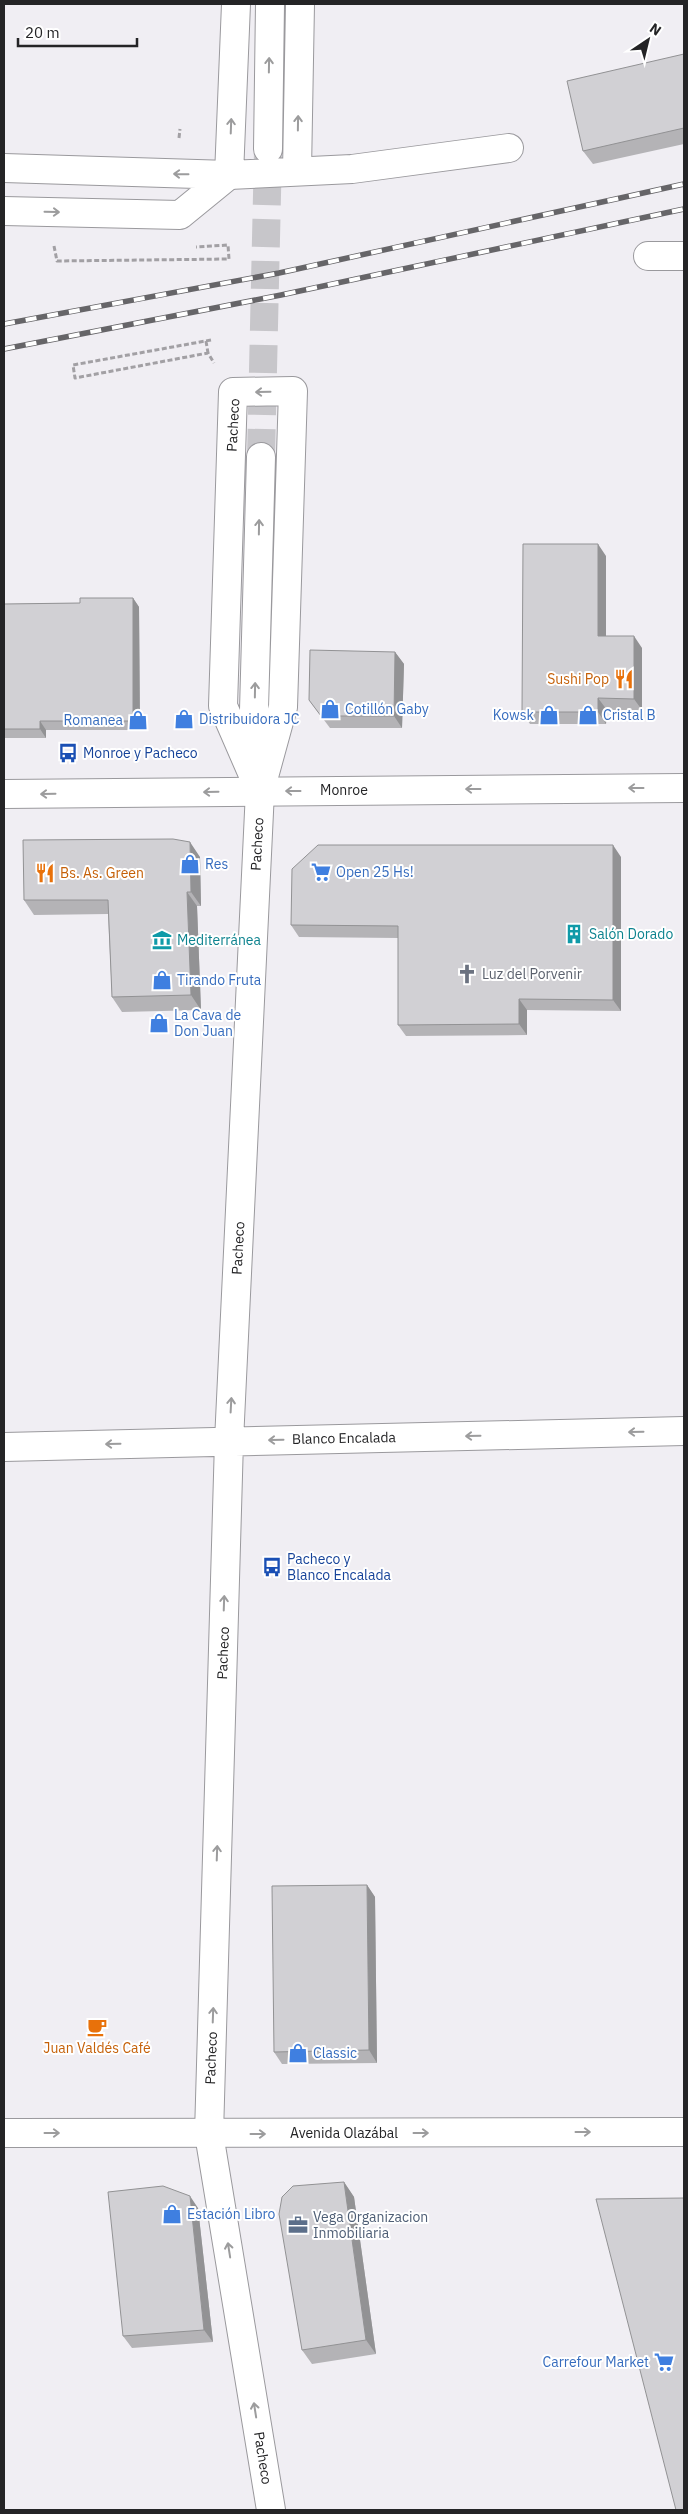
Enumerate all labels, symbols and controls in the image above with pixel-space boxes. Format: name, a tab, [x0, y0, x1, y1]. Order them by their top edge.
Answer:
scale bar	[18, 15, 136, 47]
north arrow	[623, 15, 673, 65]
text: N	[646, 19, 665, 40]
text: 20 m	[25, 23, 60, 42]
one-way arrow	[264, 58, 274, 74]
one-way arrow	[293, 115, 303, 131]
one-way arrow	[227, 118, 236, 134]
one-way arrow	[173, 169, 189, 179]
one-way arrow	[44, 207, 60, 217]
one-way arrow	[255, 387, 272, 397]
street label: Pacheco	[223, 398, 243, 452]
one-way arrow	[254, 520, 264, 536]
restaurant icon: Sushi Pop	[613, 668, 635, 690]
place label: Sushi Pop	[547, 670, 609, 688]
one-way arrow	[250, 682, 260, 698]
shop icon: Cotillón Gaby	[319, 698, 341, 720]
place label: Cotillón Gaby	[345, 700, 429, 718]
shop icon: Kowsk	[538, 704, 560, 726]
shop icon: Cristal B	[577, 704, 599, 726]
place label: Kowsk	[493, 706, 535, 724]
place label: Cristal B	[603, 706, 656, 724]
shop icon: Distribuidora JC	[173, 708, 195, 730]
shop icon: Romanea	[127, 709, 149, 731]
place label: Distribuidora JC	[199, 710, 300, 728]
place label: Romanea	[64, 711, 124, 729]
bus stop icon: Monroe y Pacheco	[57, 742, 79, 764]
place label: Monroe y Pacheco	[83, 744, 198, 762]
street label: Monroe	[320, 781, 368, 799]
one-way arrow	[628, 783, 644, 793]
one-way arrow	[465, 784, 482, 794]
one-way arrow	[285, 786, 302, 796]
one-way arrow	[203, 787, 219, 796]
one-way arrow	[41, 789, 57, 799]
street label: Pacheco	[247, 817, 267, 871]
shop icon: Res	[179, 853, 201, 875]
place label: Res	[205, 855, 228, 873]
supermarket icon: Open 25 Hs!	[310, 861, 332, 883]
restaurant icon: Bs. As. Green	[34, 862, 56, 884]
place label: Open 25 Hs!	[336, 863, 414, 881]
place label: Bs. As. Green	[60, 864, 144, 882]
building icon: Salón Dorado	[563, 923, 585, 945]
place label: Salón Dorado	[589, 925, 673, 943]
museum icon: Mediterránea	[151, 929, 173, 951]
place label: Mediterránea	[177, 931, 262, 949]
church icon: Luz del Porvenir	[456, 963, 478, 985]
place label: Luz del Porvenir	[482, 965, 582, 983]
shop icon: Tirando Fruta	[151, 969, 173, 991]
place label: Tirando Fruta	[177, 971, 262, 989]
place label: La Cava de Don Juan	[174, 1006, 241, 1040]
shop icon: La Cava de Don Juan	[148, 1012, 170, 1034]
street label: Pacheco	[228, 1221, 248, 1275]
one-way arrow	[226, 1398, 235, 1414]
one-way arrow	[628, 1427, 644, 1437]
street label: Blanco Encalada	[292, 1428, 397, 1448]
one-way arrow	[465, 1431, 481, 1440]
one-way arrow	[268, 1435, 284, 1445]
one-way arrow	[105, 1439, 122, 1449]
place label: Pacheco y Blanco Encalada	[287, 1550, 392, 1584]
bus stop icon: Pacheco y Blanco Encalada	[261, 1556, 283, 1578]
one-way arrow	[220, 1595, 229, 1611]
street label: Pacheco	[213, 1626, 233, 1680]
one-way arrow	[213, 1845, 222, 1861]
one-way arrow	[208, 2007, 217, 2023]
cafe icon: Juan Valdés Café	[86, 2016, 108, 2038]
street label: Pacheco	[201, 2031, 221, 2085]
place label: Juan Valdés Café	[43, 2039, 151, 2057]
shop icon: Classic	[287, 2042, 309, 2064]
place label: Classic	[313, 2044, 357, 2062]
street label: Avenida Olazábal	[290, 2124, 398, 2142]
one-way arrow	[574, 2127, 591, 2137]
one-way arrow	[44, 2128, 60, 2138]
one-way arrow	[412, 2128, 428, 2138]
one-way arrow	[250, 2129, 266, 2139]
shop icon: Estación Libro	[161, 2203, 183, 2225]
place label: Estación Libro	[187, 2205, 276, 2223]
place label: Vega Organizacion Inmobiliaria	[313, 2208, 428, 2242]
office icon: Vega Organizacion Inmobiliaria	[287, 2214, 309, 2236]
one-way arrow	[223, 2242, 233, 2258]
supermarket icon: Carrefour Market	[653, 2351, 675, 2373]
place label: Carrefour Market	[543, 2353, 649, 2371]
one-way arrow	[250, 2403, 260, 2419]
street label: Pacheco	[250, 2430, 276, 2486]

